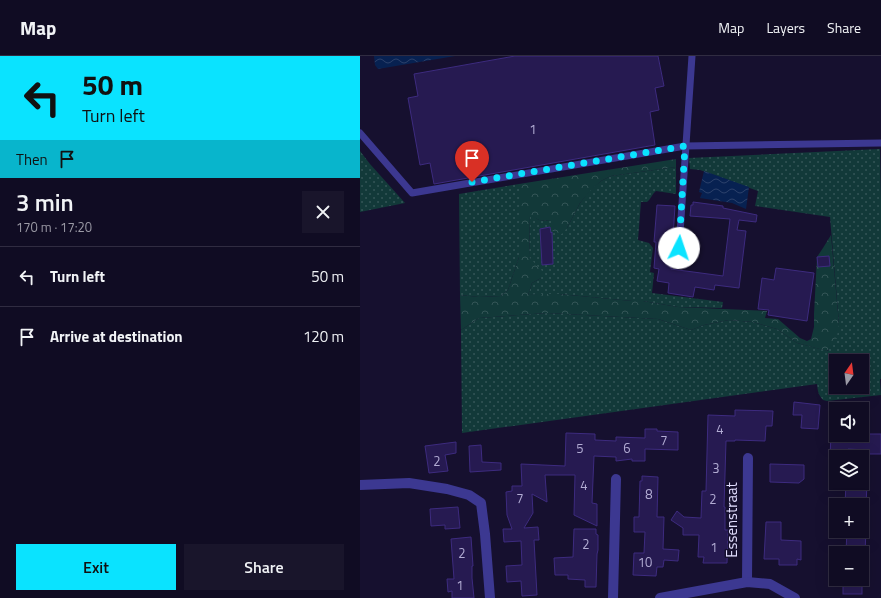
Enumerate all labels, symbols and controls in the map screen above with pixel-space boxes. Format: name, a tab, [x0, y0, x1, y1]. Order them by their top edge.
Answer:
text: Map	[20, 13, 56, 42]
text: Map	[718, 17, 744, 38]
text: Layers	[766, 17, 805, 38]
text: Share	[827, 17, 861, 38]
text: 50 m	[82, 63, 143, 106]
icon: left	[16, 72, 68, 124]
text: Turn left	[82, 102, 145, 129]
house number: 1	[529, 119, 537, 139]
pin	[455, 141, 489, 182]
icon: arrive	[461, 147, 483, 169]
text: Then	[16, 148, 48, 171]
icon: arrive	[56, 148, 78, 170]
text: 3 min	[16, 184, 74, 220]
button: close	[302, 191, 344, 233]
text: 170 m · 17:20	[16, 217, 92, 237]
position arrow	[658, 227, 700, 269]
text: Turn left	[50, 265, 105, 288]
text: 50 m	[311, 265, 344, 288]
icon: left	[16, 266, 38, 288]
text: Arrive at destination	[50, 325, 183, 348]
text: 120 m	[303, 325, 344, 348]
icon: arrive	[16, 326, 38, 348]
north arrow	[829, 354, 869, 394]
map controls	[829, 354, 869, 586]
button: sound	[829, 402, 869, 442]
house number: 4	[716, 419, 724, 439]
house number: 7	[660, 430, 668, 450]
house number: 5	[576, 438, 584, 458]
house number: 6	[623, 438, 631, 458]
button: layers	[829, 450, 869, 490]
house number: 2	[433, 451, 441, 471]
house number: 3	[712, 458, 720, 478]
house number: 4	[580, 475, 588, 495]
street label: Essenstraat	[720, 481, 743, 558]
house number: 8	[645, 484, 653, 504]
house number: 7	[516, 488, 524, 508]
house number: 2	[709, 489, 717, 509]
button: +	[829, 498, 869, 538]
house number: 2	[582, 534, 590, 554]
house number: 1	[710, 537, 718, 557]
house number: 2	[458, 543, 466, 563]
button: Exit	[16, 544, 176, 590]
button: Share	[184, 544, 344, 590]
button: −	[829, 546, 869, 586]
house number: 10	[638, 552, 652, 572]
house number: 1	[456, 575, 464, 595]

